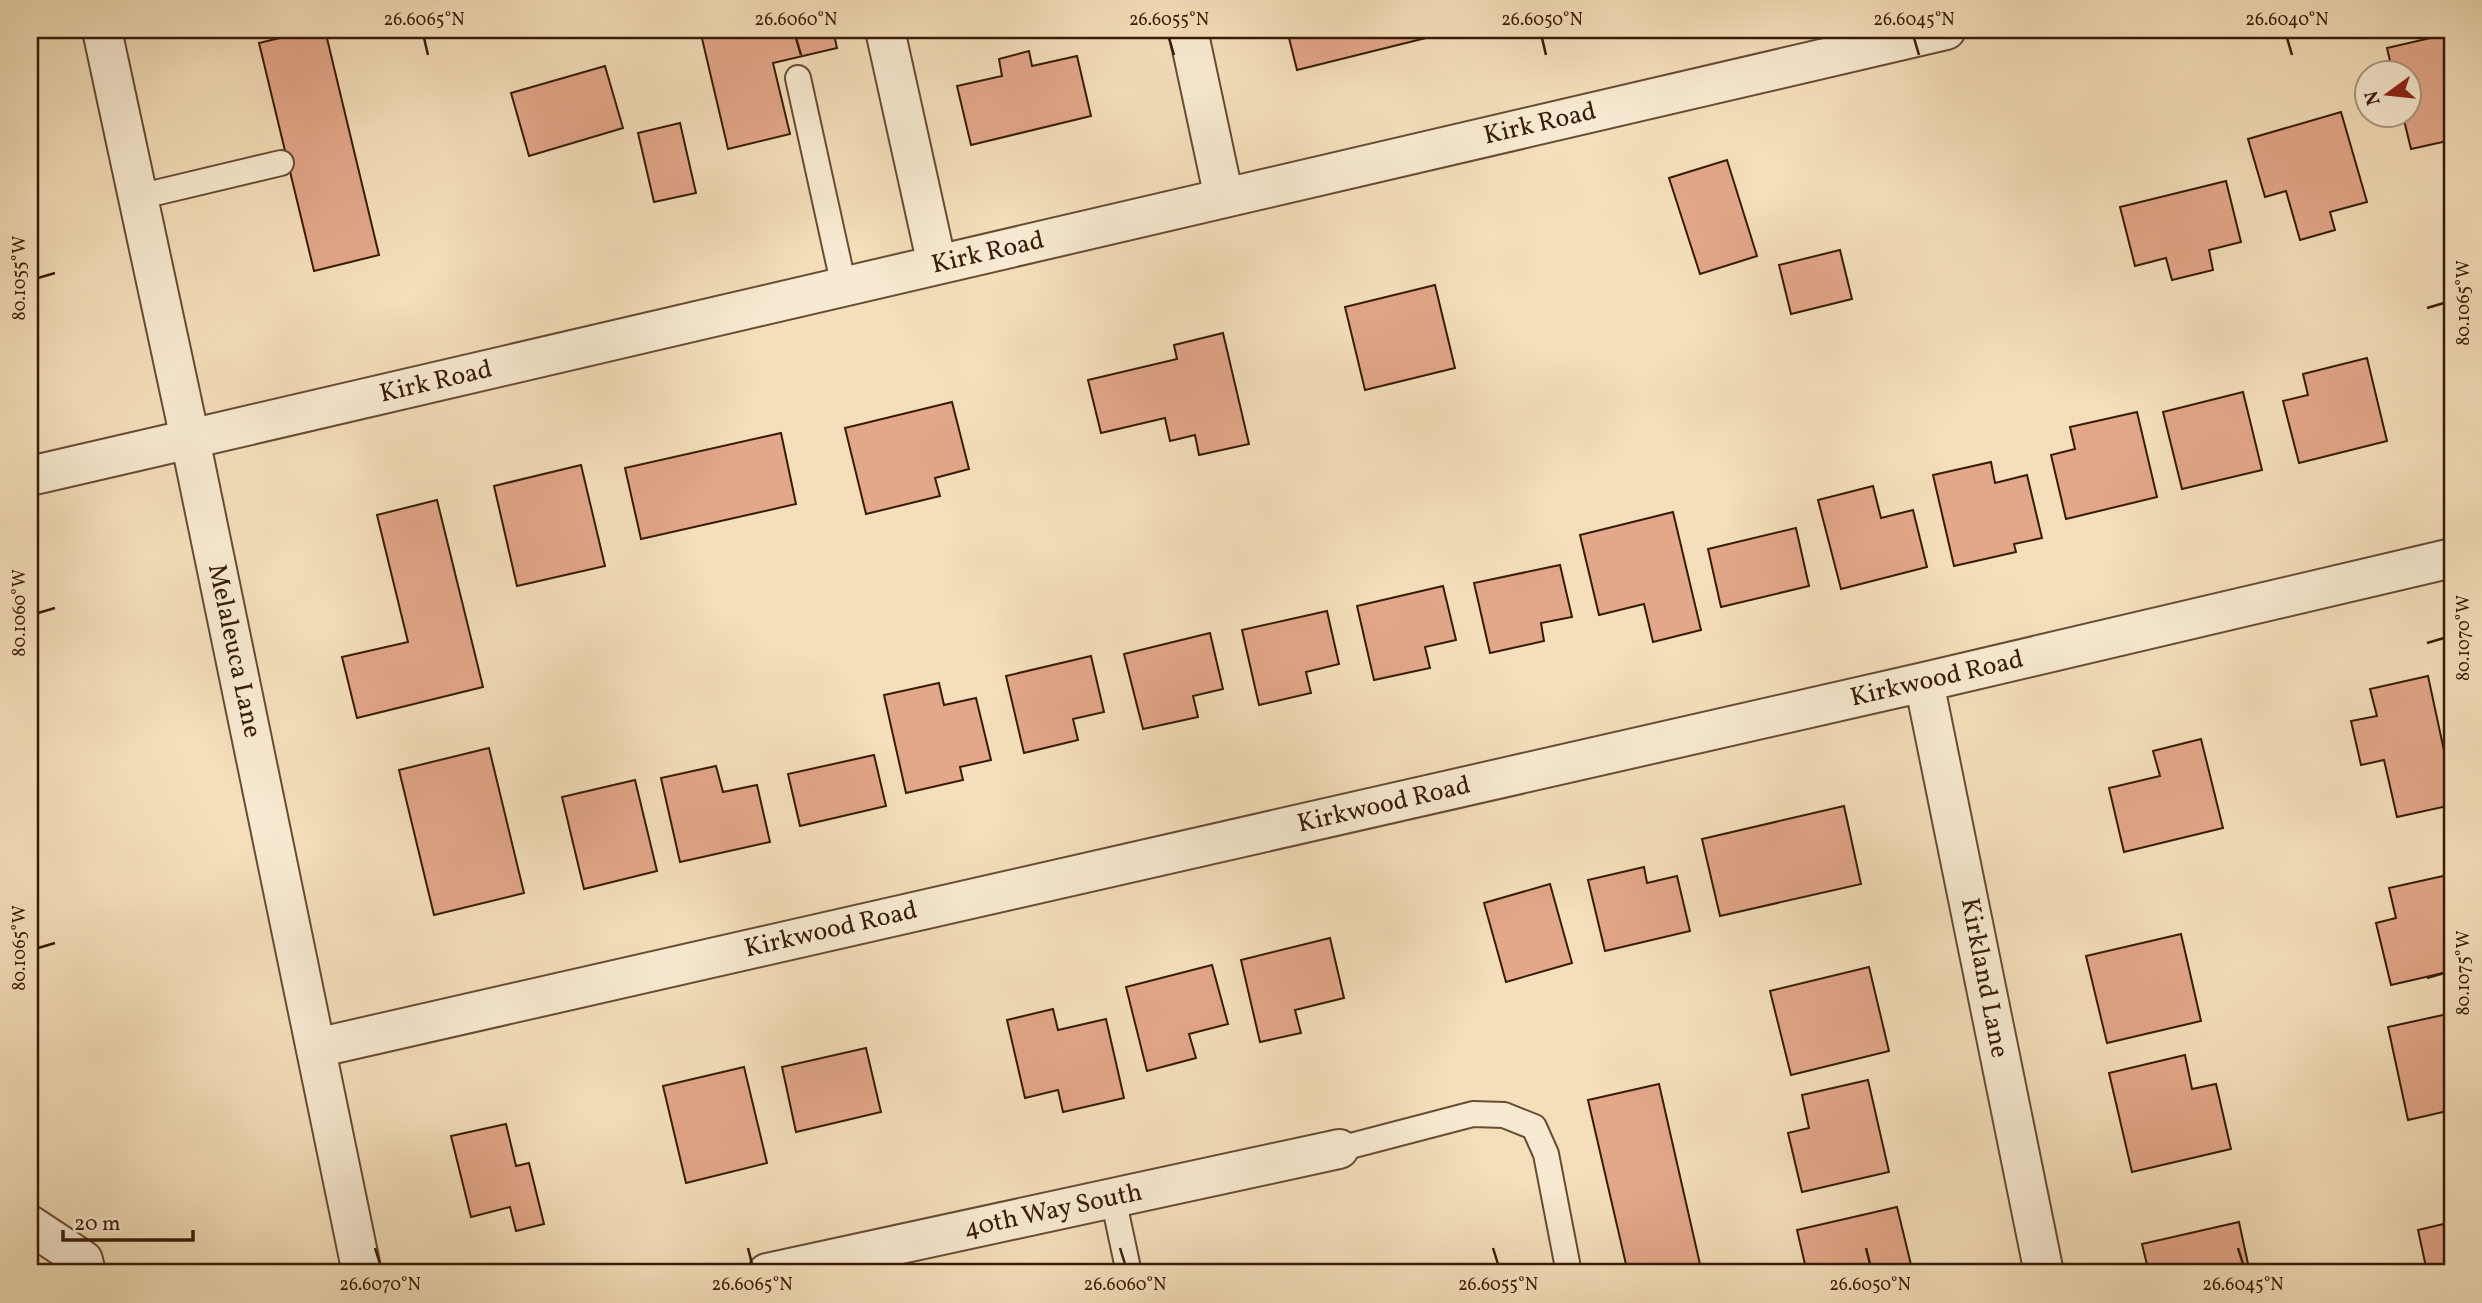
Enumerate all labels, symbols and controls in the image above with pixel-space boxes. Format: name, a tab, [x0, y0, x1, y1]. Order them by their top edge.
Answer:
text: 26.6065°N	[383, 8, 465, 33]
text: 26.6060°N	[755, 8, 837, 33]
text: 26.6055°N	[1129, 8, 1209, 33]
text: 26.6050°N	[1501, 8, 1583, 33]
text: 26.6045°N	[1873, 8, 1955, 33]
text: 26.6040°N	[2245, 8, 2329, 33]
north arrow	[2352, 60, 2422, 130]
text: N	[2359, 88, 2388, 108]
street label: Kirk Road	[1480, 94, 1600, 154]
street label: Kirk Road	[928, 223, 1048, 283]
text: 80.1055°W	[8, 236, 33, 320]
text: 80.1065°W	[2452, 260, 2477, 346]
street label: Kirk Road	[376, 352, 496, 412]
street label: Melaleuca Lane	[198, 561, 270, 741]
text: 80.1060°W	[8, 569, 33, 657]
text: 80.1070°W	[2452, 595, 2477, 681]
street label: Kirkwood Road	[1847, 642, 2027, 716]
street label: Kirkwood Road	[1294, 768, 1474, 842]
street label: Kirkwood Road	[741, 893, 921, 967]
street label: Kirkland Lane	[1951, 895, 2017, 1061]
text: 80.1065°W	[8, 905, 33, 991]
text: 80.1075°W	[2452, 930, 2477, 1016]
street label: 40th Way South	[960, 1174, 1146, 1248]
scale bar	[63, 1198, 192, 1242]
text: 20 m	[74, 1210, 120, 1239]
text: 26.6070°N	[339, 1273, 421, 1298]
text: 26.6065°N	[711, 1273, 793, 1298]
text: 26.6060°N	[1084, 1273, 1166, 1298]
text: 26.6055°N	[1458, 1273, 1538, 1298]
text: 26.6050°N	[1829, 1273, 1911, 1298]
text: 26.6045°N	[2202, 1273, 2284, 1298]

